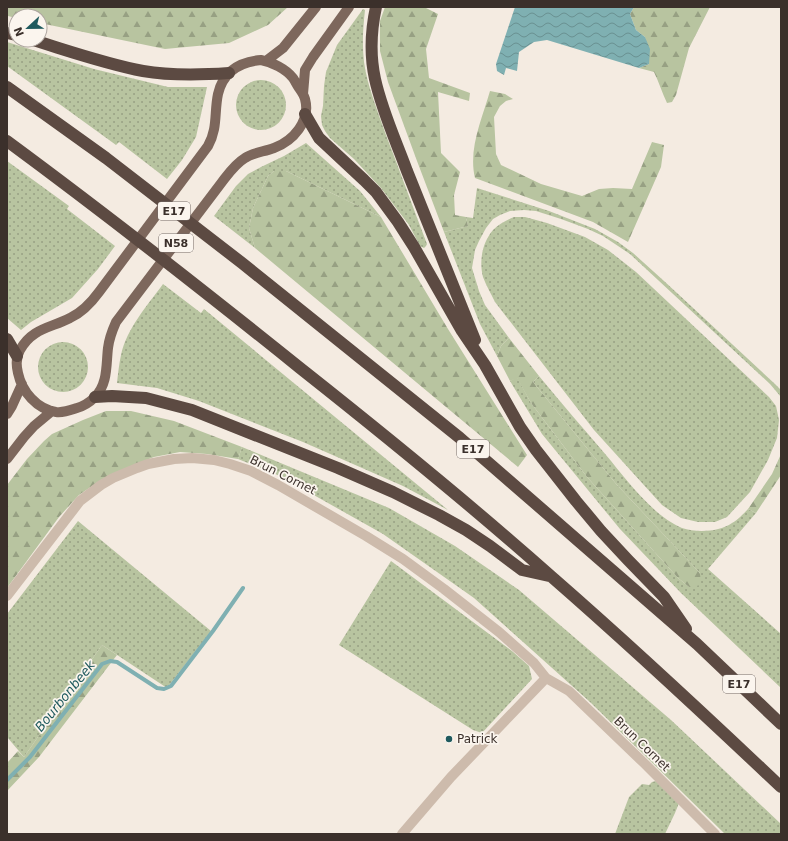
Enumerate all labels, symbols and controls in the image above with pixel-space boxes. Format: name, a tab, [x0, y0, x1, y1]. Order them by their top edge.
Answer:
north arrow	[8, 8, 48, 48]
text: N	[11, 25, 27, 38]
road number: E17	[158, 202, 190, 220]
road number: N58	[159, 234, 193, 252]
road number: E17	[457, 440, 489, 458]
street label: Brun Cornet	[248, 452, 319, 498]
water label: Bourbonbeek	[32, 657, 98, 734]
road number: E17	[723, 675, 755, 693]
street label: Brun Cornet	[611, 714, 673, 774]
place label: Patrick	[457, 732, 498, 746]
marker: Patrick	[444, 734, 454, 744]

